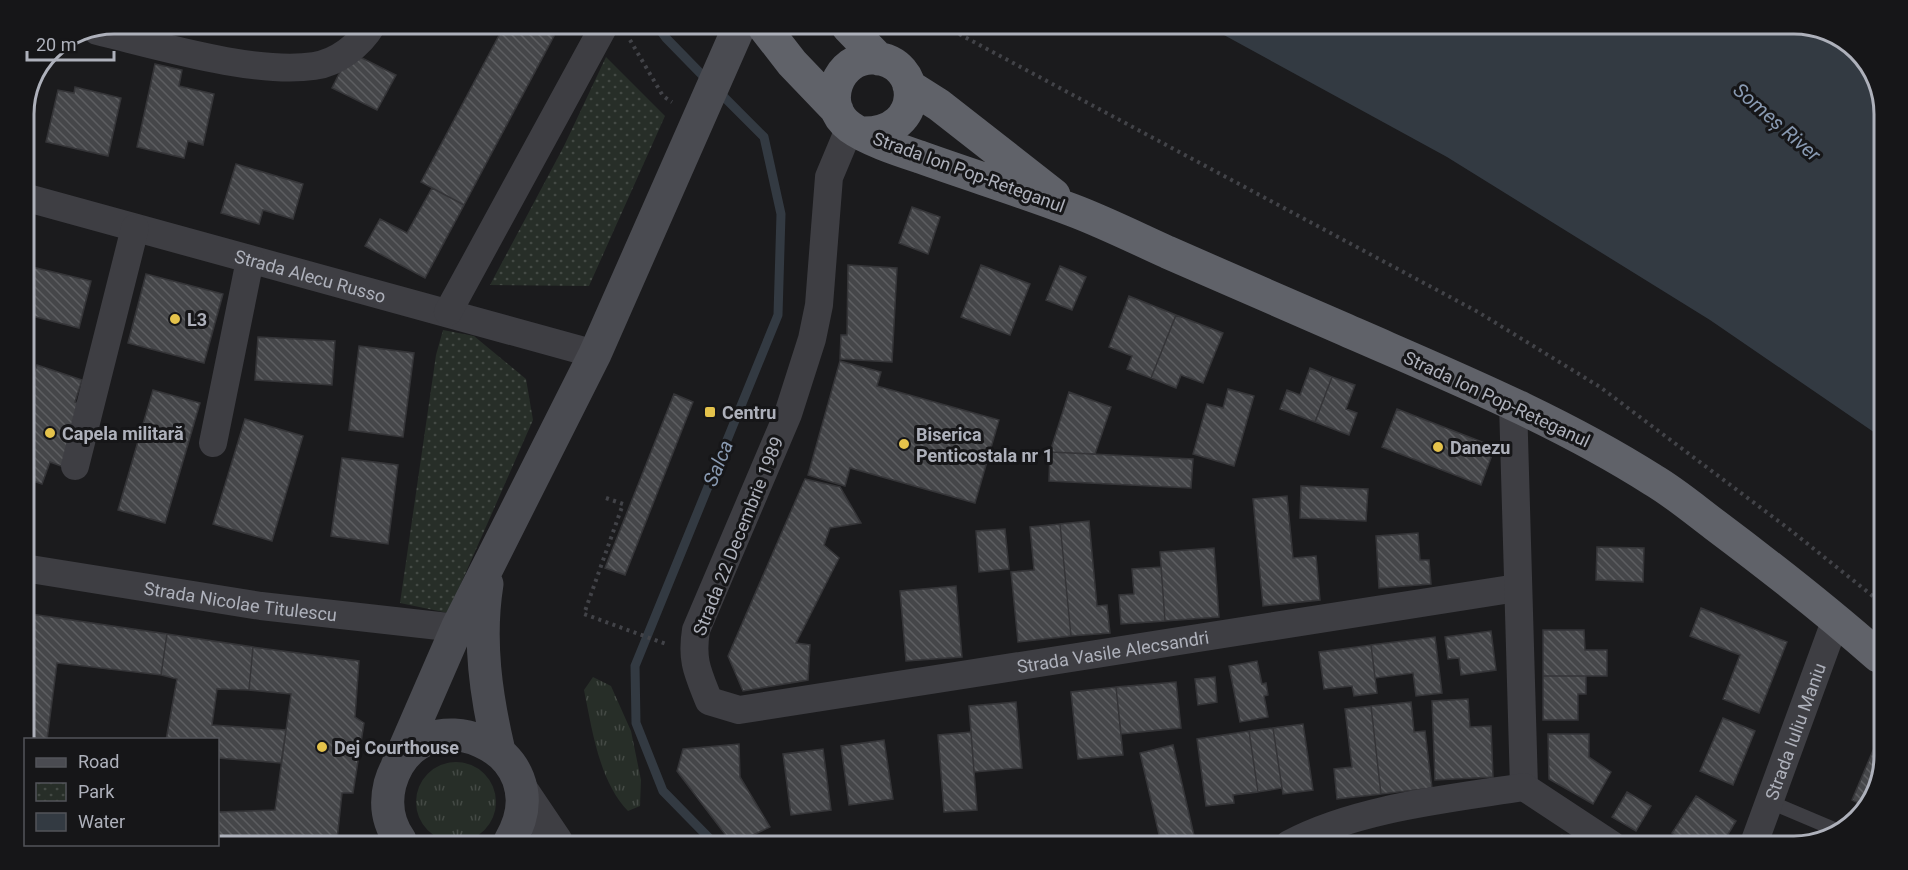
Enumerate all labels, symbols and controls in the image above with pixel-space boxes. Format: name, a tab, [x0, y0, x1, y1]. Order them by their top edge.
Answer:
scale bar	[27, 24, 114, 62]
text: 20 m	[36, 34, 76, 55]
water label: Someș River	[1729, 78, 1827, 167]
street label: Strada Ion Pop-Reteganul	[870, 127, 1068, 217]
street label: Strada Alecu Russo	[232, 245, 388, 307]
place label: L3	[187, 309, 207, 330]
marker: L3	[168, 312, 182, 326]
street label: Strada Ion Pop-Reteganul	[1401, 347, 1593, 451]
place label: Centru	[722, 402, 776, 423]
marker: Centru	[703, 405, 717, 419]
place label: Capela militară	[62, 423, 184, 444]
place label: Biserica Penticostala nr 1	[916, 424, 1053, 466]
marker: Capela militară	[43, 426, 57, 440]
street label: Strada 22 Decembrie 1989	[688, 434, 788, 638]
water label: Salca	[698, 436, 738, 490]
marker: Biserica Penticostala nr 1	[897, 437, 911, 451]
place label: Danezu	[1450, 437, 1510, 458]
marker: Danezu	[1431, 440, 1445, 454]
street label: Strada Nicolae Titulescu	[142, 577, 338, 625]
street label: Strada Vasile Alecsandri	[1015, 626, 1210, 677]
street label: Strada Iuliu Maniu	[1760, 660, 1830, 803]
place label: Dej Courthouse	[334, 737, 459, 758]
legend	[24, 738, 219, 846]
marker: Dej Courthouse	[315, 740, 329, 754]
text: Road	[78, 751, 119, 772]
text: Park	[78, 781, 115, 802]
text: Water	[78, 811, 125, 832]

